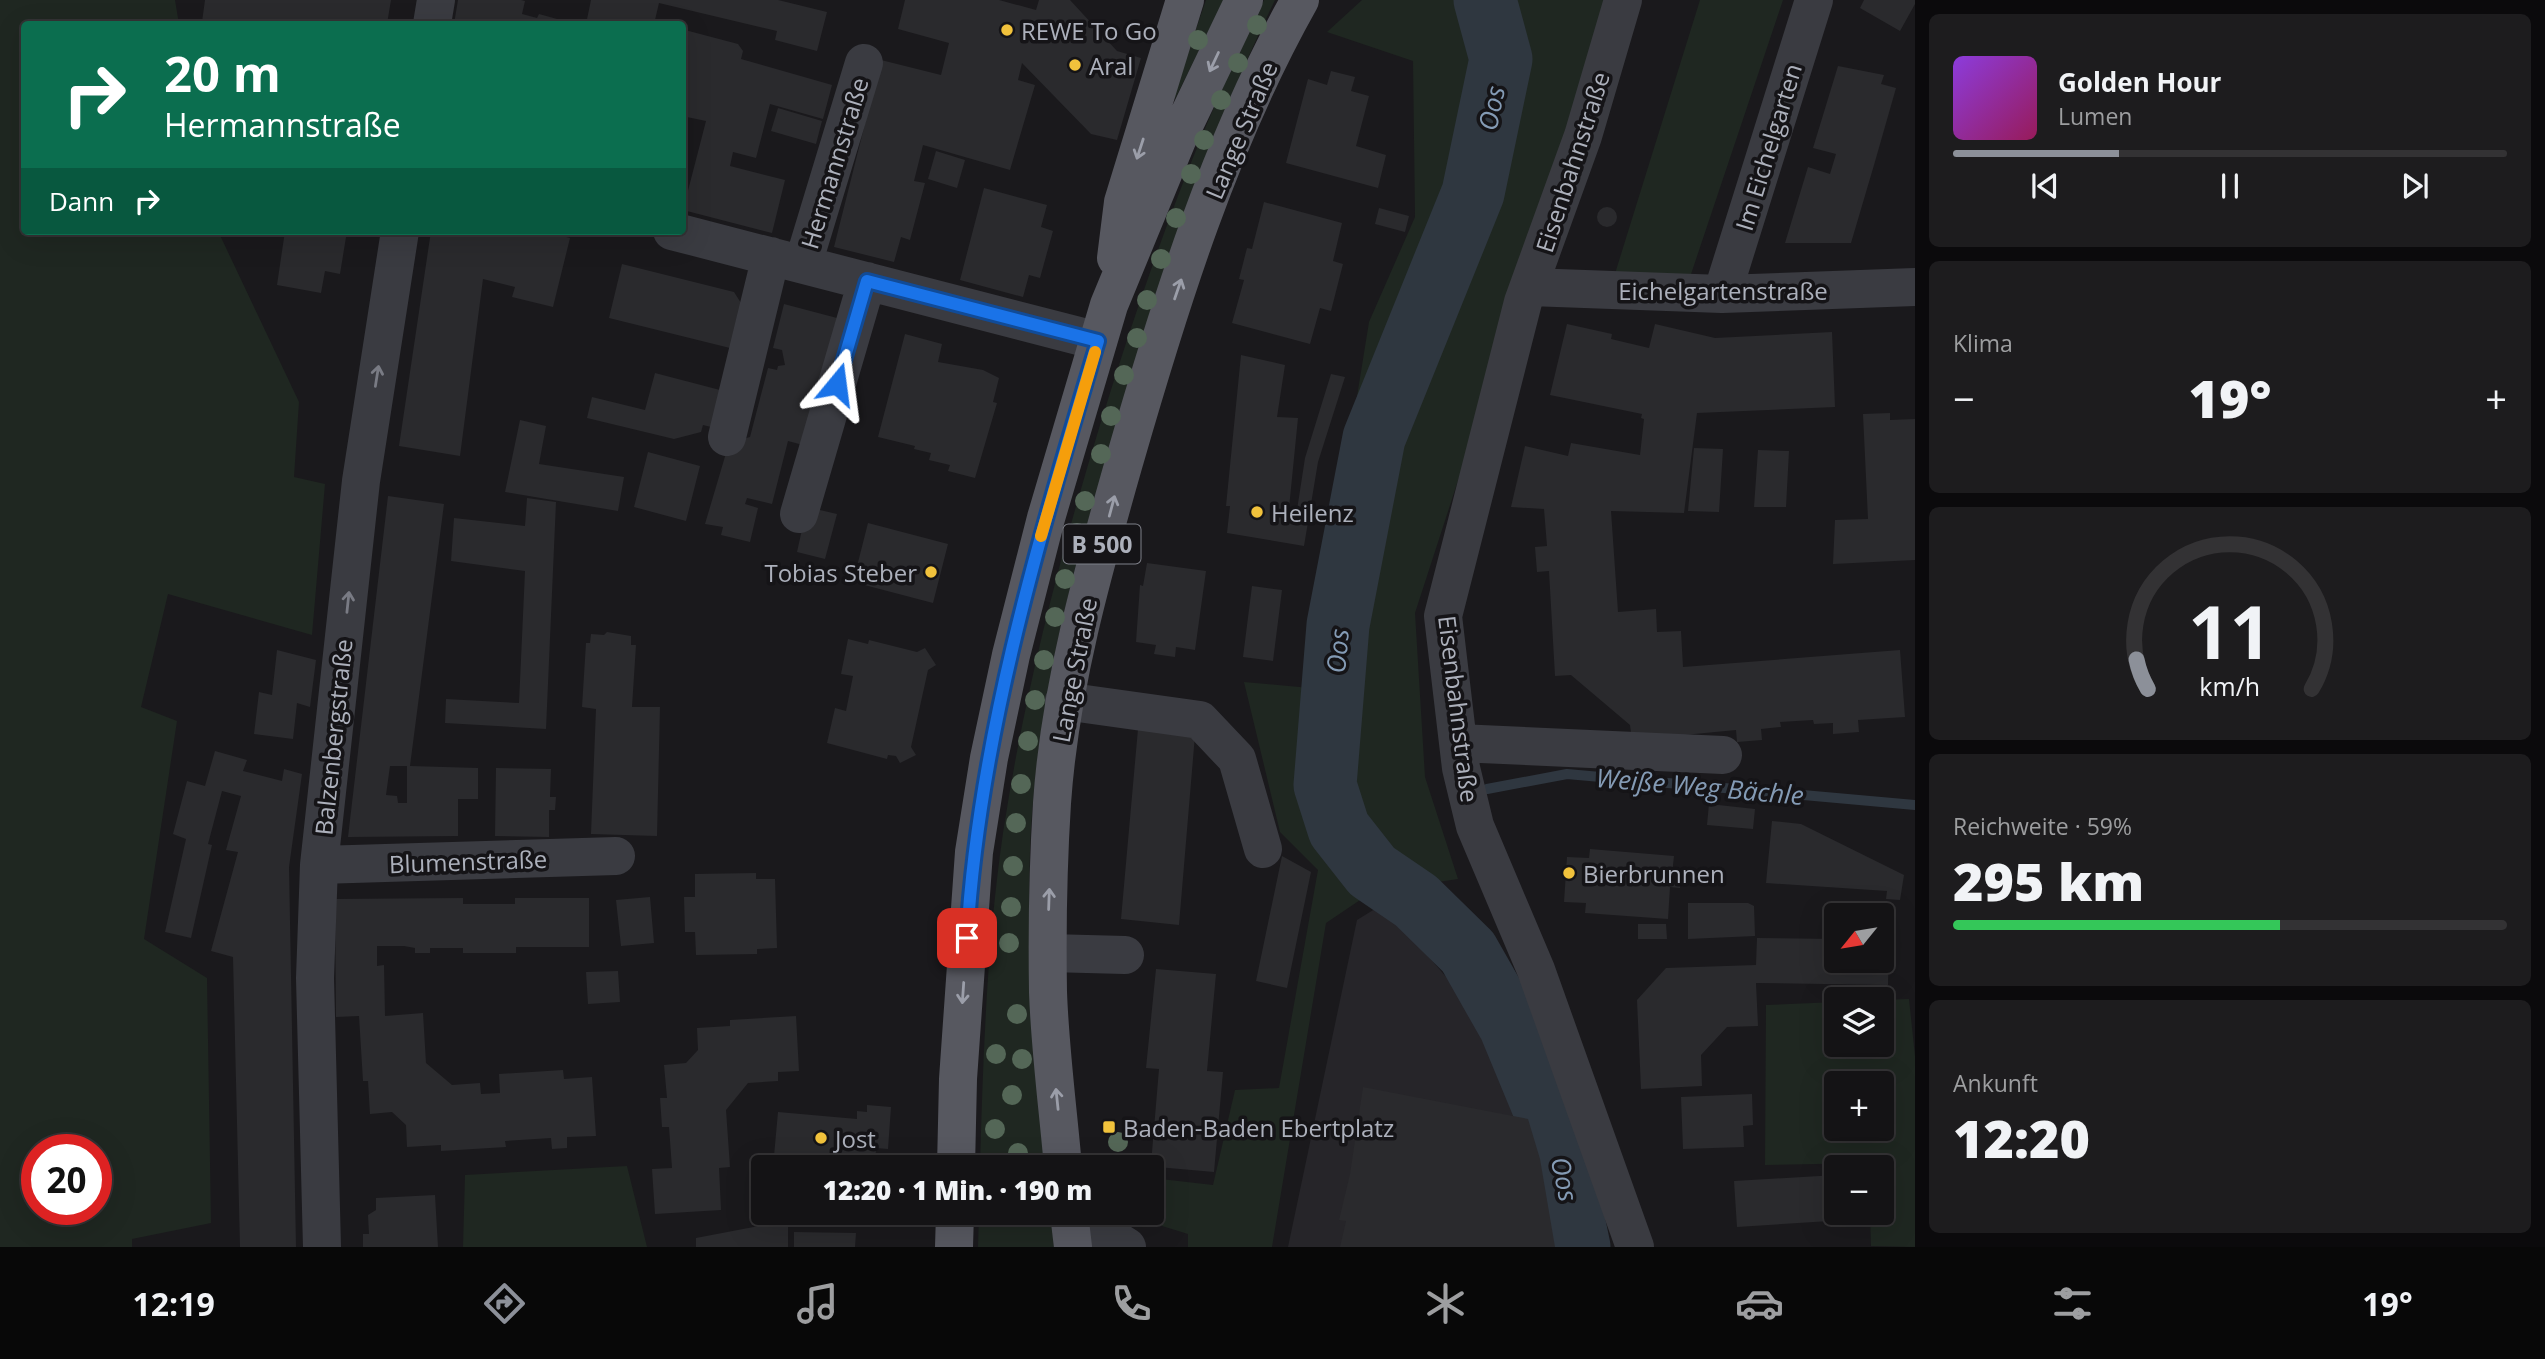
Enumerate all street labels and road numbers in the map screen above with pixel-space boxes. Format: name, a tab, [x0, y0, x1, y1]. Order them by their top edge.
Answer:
street label: Lange Straße	[1197, 56, 1285, 204]
street label: Im Eichelgarten	[1727, 59, 1809, 235]
street label: Eisenbahnstraße	[1527, 67, 1617, 257]
street label: Hermannstraße	[792, 73, 876, 253]
street label: Eichelgartenstraße	[1618, 274, 1828, 307]
road number: B 500	[1064, 524, 1140, 564]
street label: Lange Straße	[1044, 595, 1104, 745]
street label: Eisenbahnstraße	[1431, 614, 1487, 804]
street label: Balzenbergstraße	[306, 637, 360, 837]
street label: Blumenstraße	[388, 842, 548, 880]

